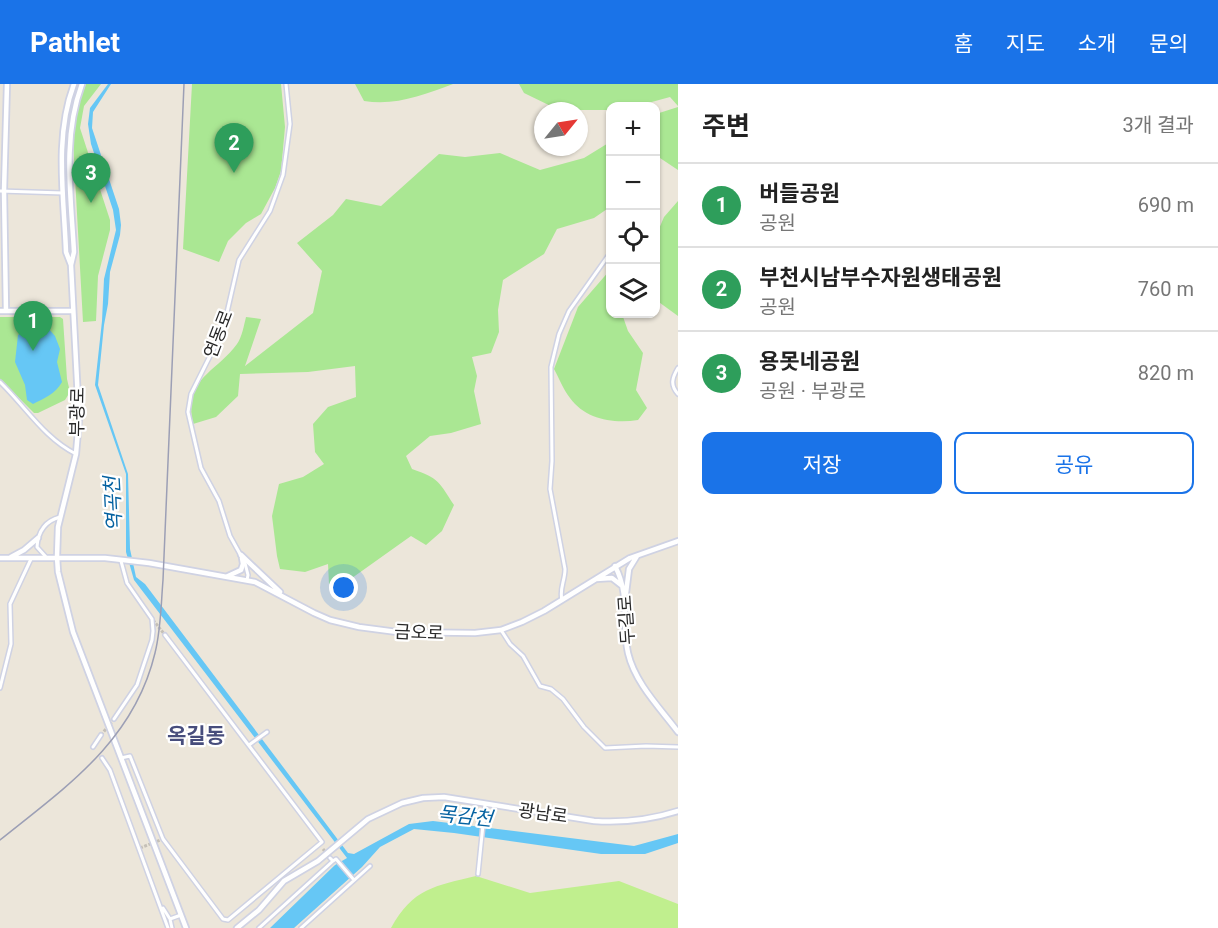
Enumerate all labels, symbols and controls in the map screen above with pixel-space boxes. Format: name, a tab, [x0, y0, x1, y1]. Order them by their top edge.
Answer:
text: Pathlet	[30, 26, 120, 59]
text: 홈	[954, 32, 973, 56]
text: 지도	[1006, 32, 1045, 56]
text: 소개	[1078, 32, 1116, 56]
text: 문의	[1149, 32, 1188, 56]
north arrow	[534, 102, 588, 156]
map controls	[606, 102, 660, 318]
button: +	[606, 102, 660, 156]
text: 주변	[702, 111, 750, 141]
text: 3개 결과	[1123, 113, 1194, 137]
pin: 2	[214, 124, 254, 173]
pin: 3	[72, 154, 110, 203]
button: −	[606, 156, 660, 210]
text: 버들공원	[759, 181, 840, 206]
text: 1	[716, 193, 727, 217]
text: 690 m	[1138, 193, 1194, 217]
button: locate	[606, 210, 660, 264]
text: 공원	[759, 211, 796, 235]
button: layers	[606, 264, 660, 318]
text: 부천시남부수자원생태공원	[759, 265, 1002, 290]
text: 2	[716, 277, 727, 301]
text: 760 m	[1138, 277, 1194, 301]
text: 공원	[759, 295, 796, 319]
pin: 1	[14, 302, 52, 351]
street label: 연동로	[199, 307, 237, 361]
text: 용못네공원	[759, 349, 860, 374]
text: 3	[716, 361, 727, 385]
text: 820 m	[1138, 361, 1194, 385]
text: 공원 · 부광로	[759, 379, 866, 403]
street label: 부광로	[66, 387, 88, 437]
button: 저장	[702, 432, 942, 494]
button: 공유	[954, 432, 1194, 494]
water label: 역곡천	[99, 473, 126, 532]
your location	[329, 573, 358, 602]
street label: 두길로	[614, 594, 638, 646]
street label: 금오로	[394, 621, 444, 643]
district label: 옥길동	[167, 724, 225, 748]
street label: 광남로	[517, 799, 569, 827]
water label: 목감천	[436, 801, 496, 831]

